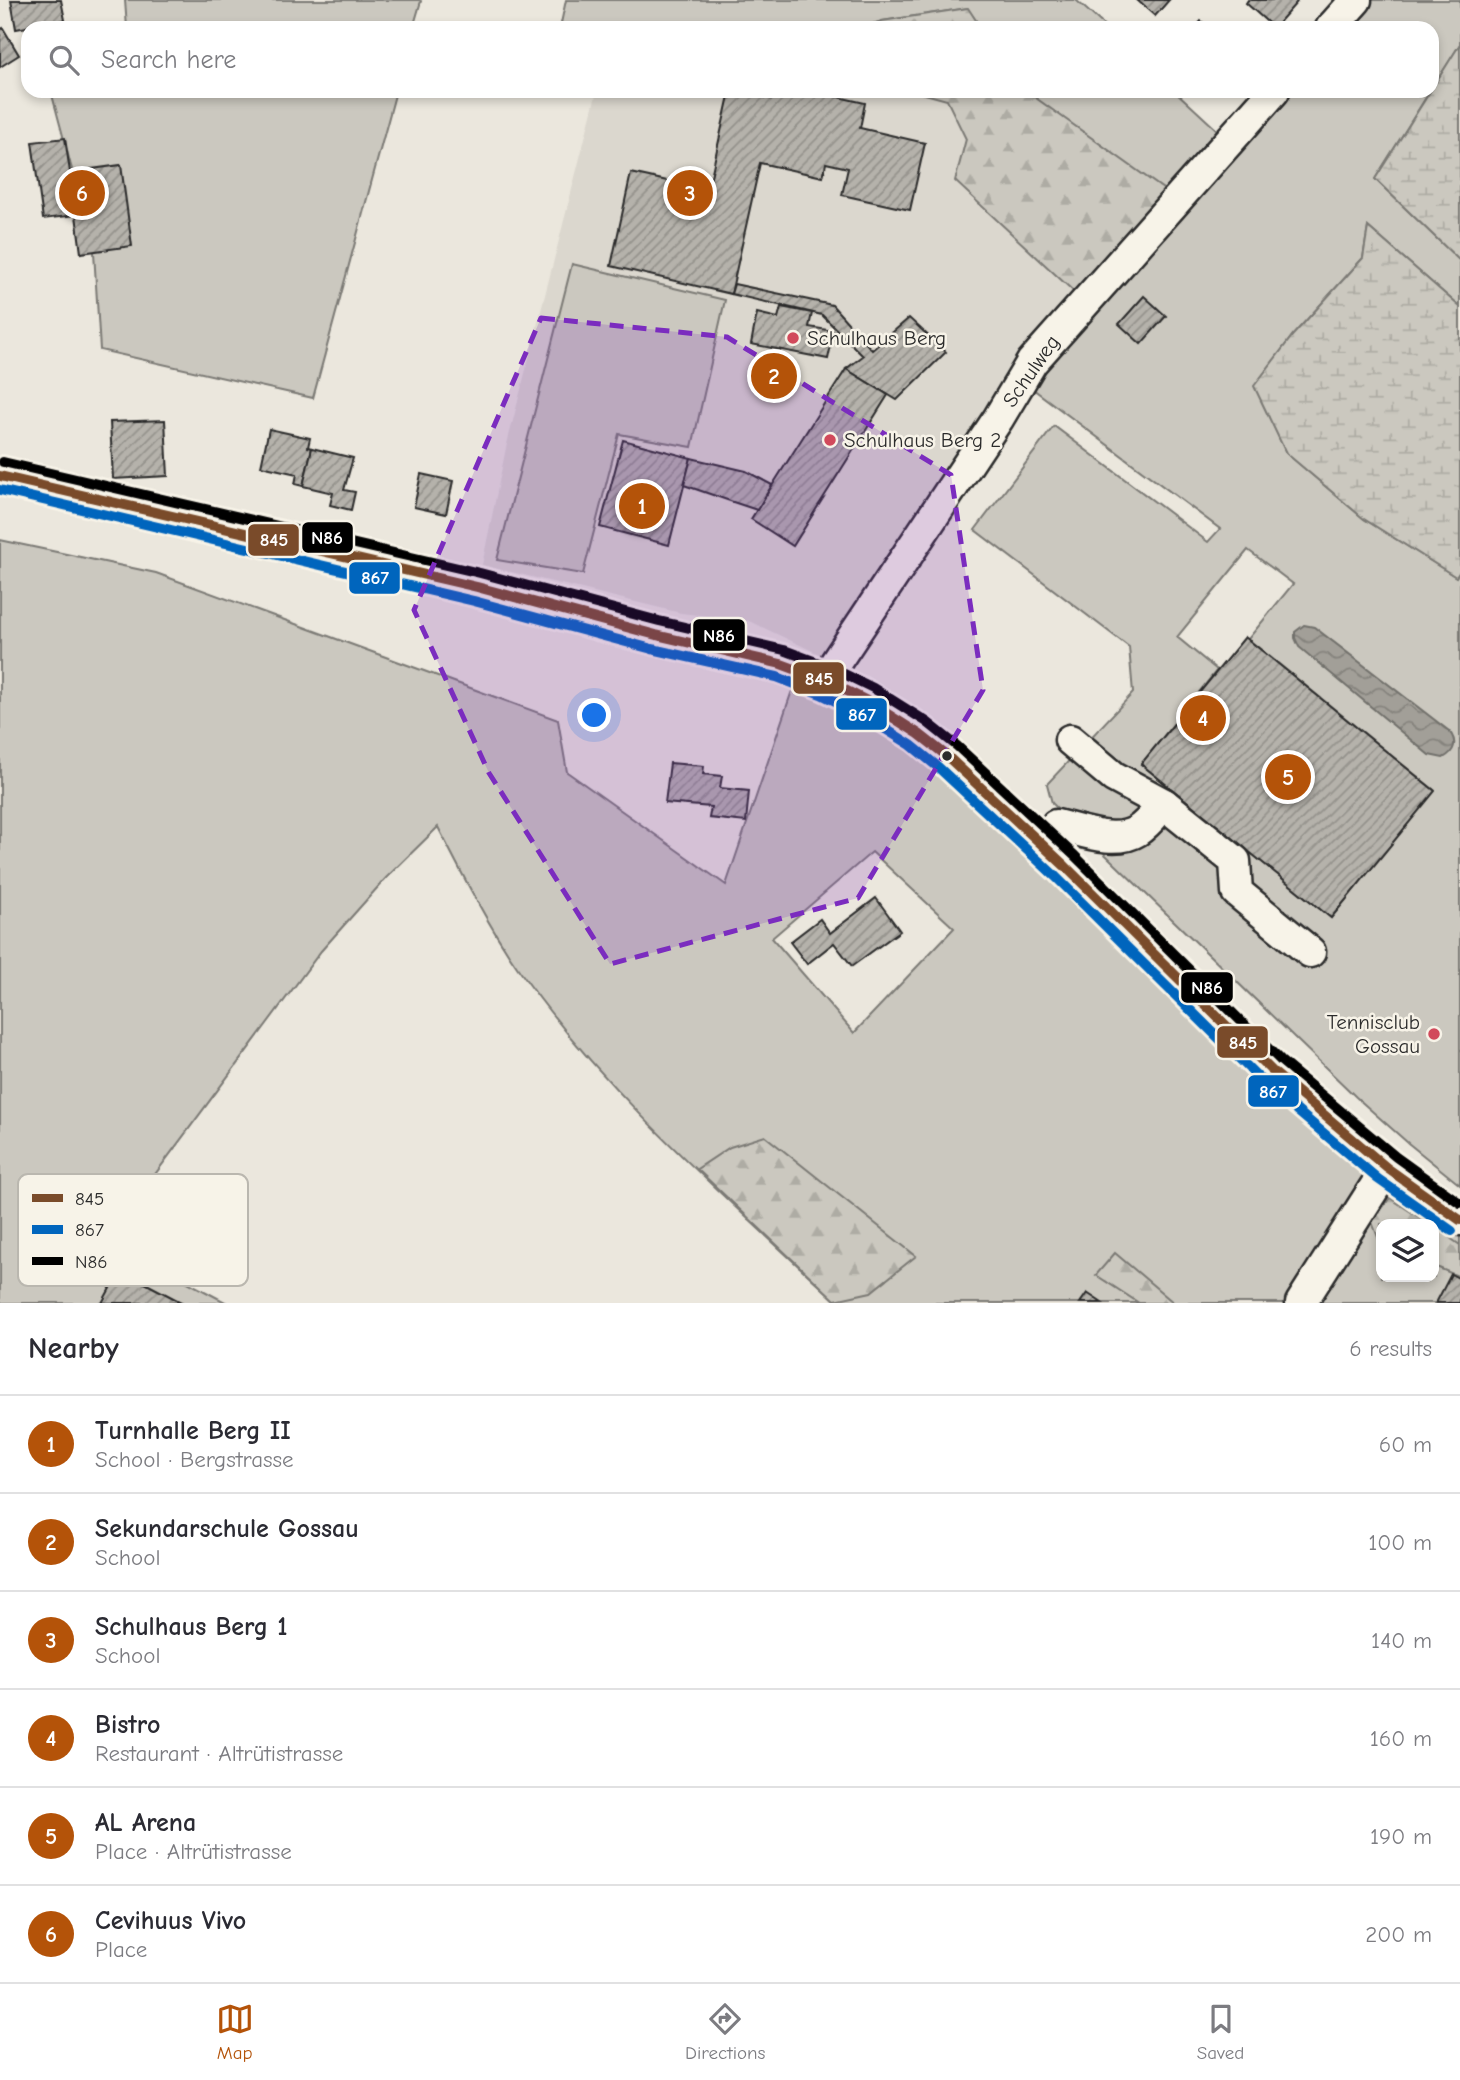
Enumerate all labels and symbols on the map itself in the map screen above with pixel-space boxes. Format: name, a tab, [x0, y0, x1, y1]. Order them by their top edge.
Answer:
pin: 6	[59, 167, 105, 219]
pin: 3	[667, 167, 713, 219]
place label: Schulhaus Berg	[807, 326, 946, 350]
marker: Schulhaus Berg	[785, 330, 801, 346]
street label: Schulweg	[998, 330, 1064, 412]
pin: 2	[751, 350, 797, 402]
place label: Schulhaus Berg 2	[844, 428, 1001, 452]
marker: Schulhaus Berg 2	[822, 432, 838, 448]
pin: 1	[619, 480, 665, 532]
line badge: N86	[301, 521, 354, 554]
line badge: 845	[247, 523, 300, 557]
text: N86	[311, 527, 343, 549]
text: 845	[260, 529, 288, 551]
line badge: 867	[348, 561, 401, 595]
text: 867	[361, 567, 390, 589]
line badge: N86	[692, 618, 746, 652]
text: N86	[703, 625, 735, 647]
line badge: 845	[792, 661, 845, 695]
text: 845	[805, 668, 833, 690]
pin: 4	[1180, 692, 1226, 744]
line badge: 867	[835, 697, 888, 731]
your location	[577, 698, 611, 732]
text: 867	[848, 704, 877, 726]
unlabelled marker	[940, 749, 954, 763]
pin: 5	[1265, 751, 1311, 803]
line badge: N86	[1180, 971, 1234, 1004]
text: N86	[1191, 977, 1223, 999]
place label: Tennisclub Gossau	[1327, 1010, 1420, 1058]
line badge: 845	[1216, 1025, 1269, 1059]
marker: Tennisclub Gossau	[1426, 1026, 1442, 1042]
text: 845	[1229, 1032, 1257, 1054]
line badge: 867	[1247, 1074, 1300, 1108]
text: 867	[1259, 1081, 1288, 1103]
legend	[18, 1174, 248, 1286]
text: 845	[75, 1188, 104, 1210]
text: 867	[75, 1219, 104, 1241]
text: N86	[75, 1251, 108, 1273]

